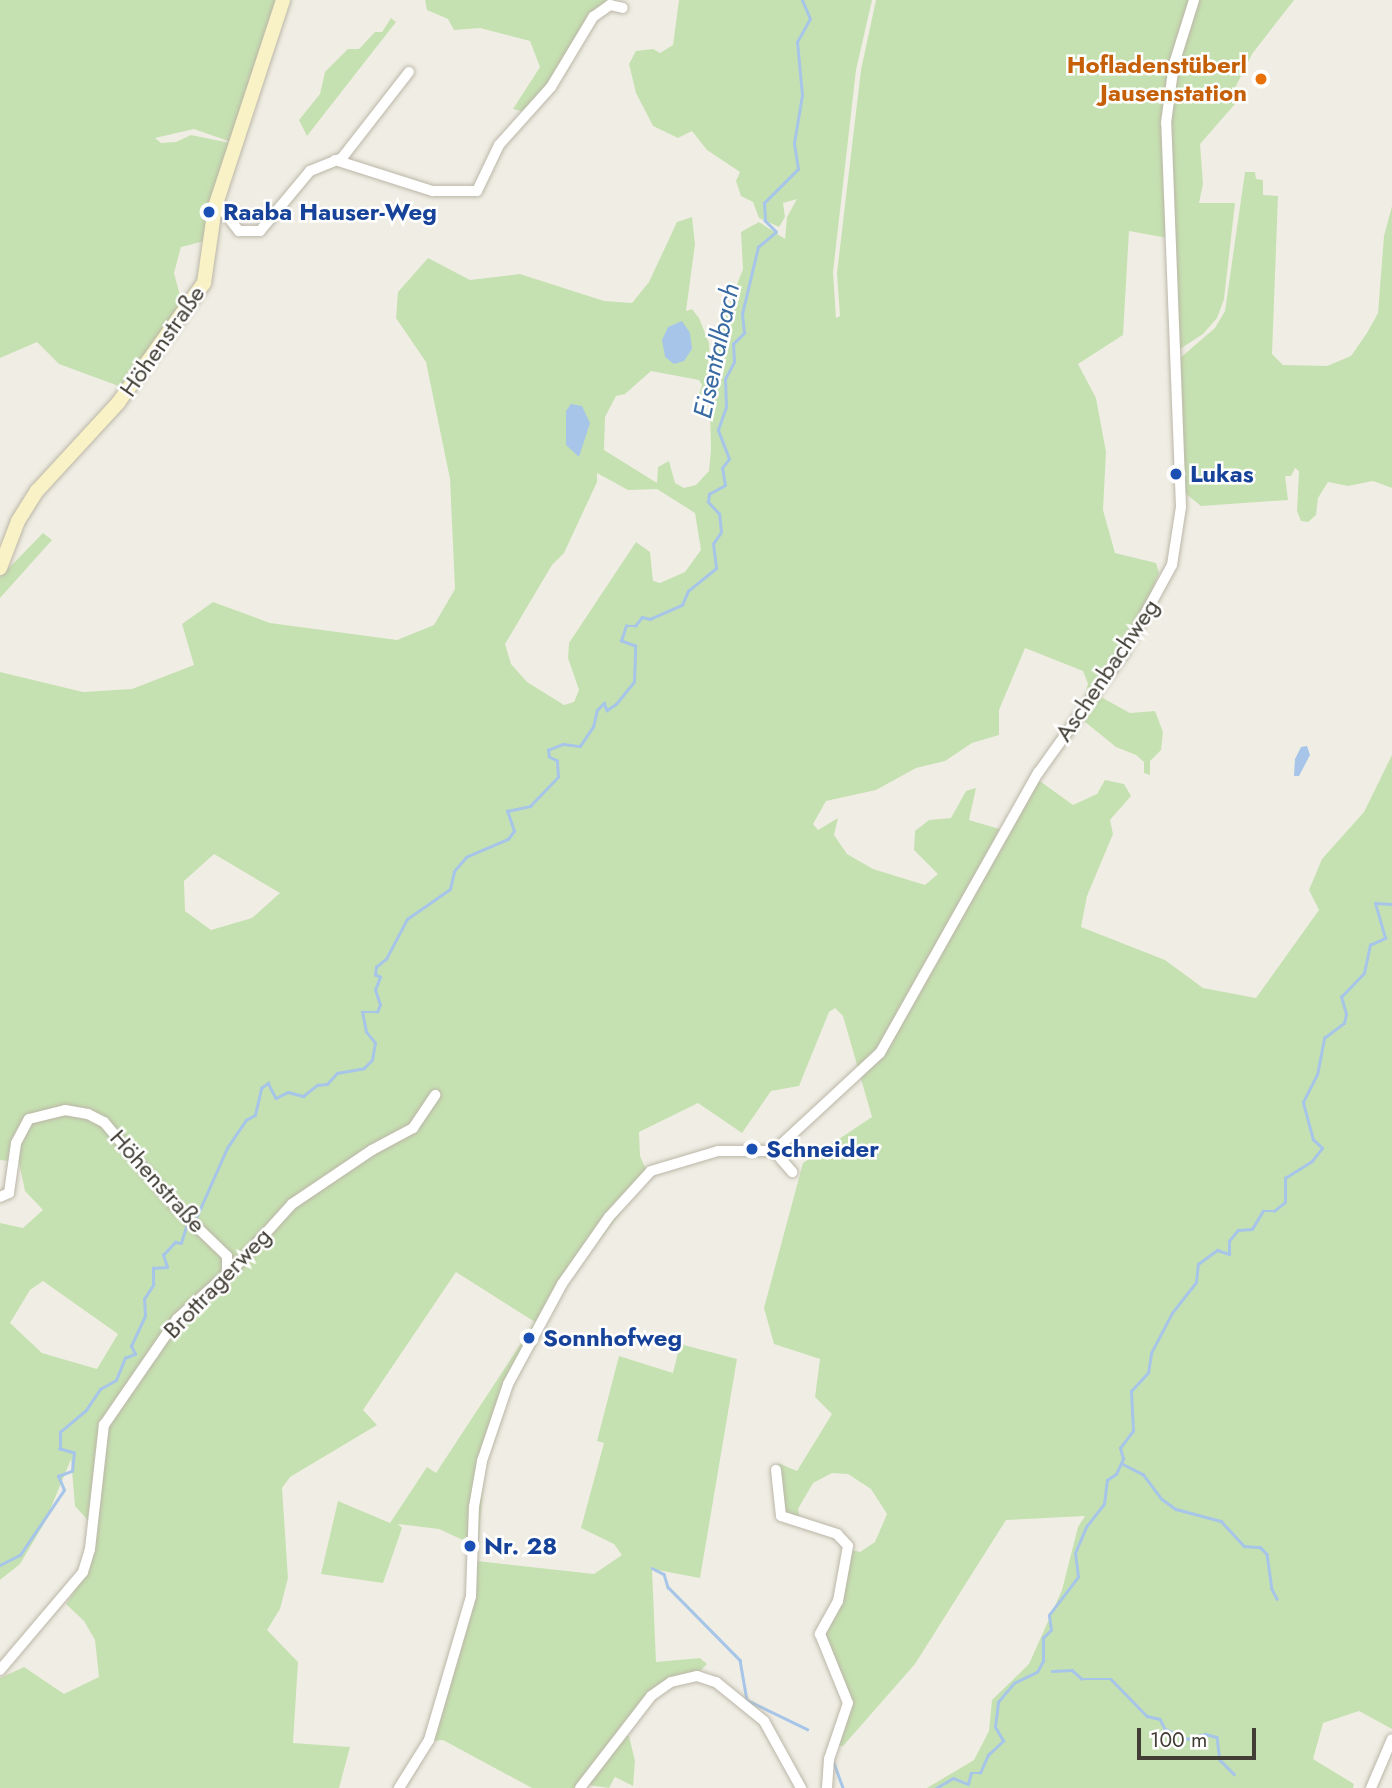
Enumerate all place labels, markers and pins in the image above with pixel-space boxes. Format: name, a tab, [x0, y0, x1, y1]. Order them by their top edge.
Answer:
place label: Hofladenstüberl Jausenstation	[1067, 51, 1247, 107]
marker: Hofladenstüberl Jausenstation	[1253, 71, 1269, 87]
place label: Raaba Hauser-Weg	[223, 198, 437, 226]
marker: Raaba Hauser-Weg	[201, 204, 217, 220]
place label: Lukas	[1190, 460, 1254, 488]
marker: Lukas	[1168, 466, 1184, 482]
place label: Schneider	[766, 1135, 879, 1163]
marker: Schneider	[744, 1141, 760, 1157]
place label: Sonnhofweg	[543, 1324, 682, 1352]
marker: Sonnhofweg	[521, 1330, 537, 1346]
place label: Nr. 28	[484, 1532, 557, 1560]
marker: Nr. 28	[462, 1538, 478, 1554]

